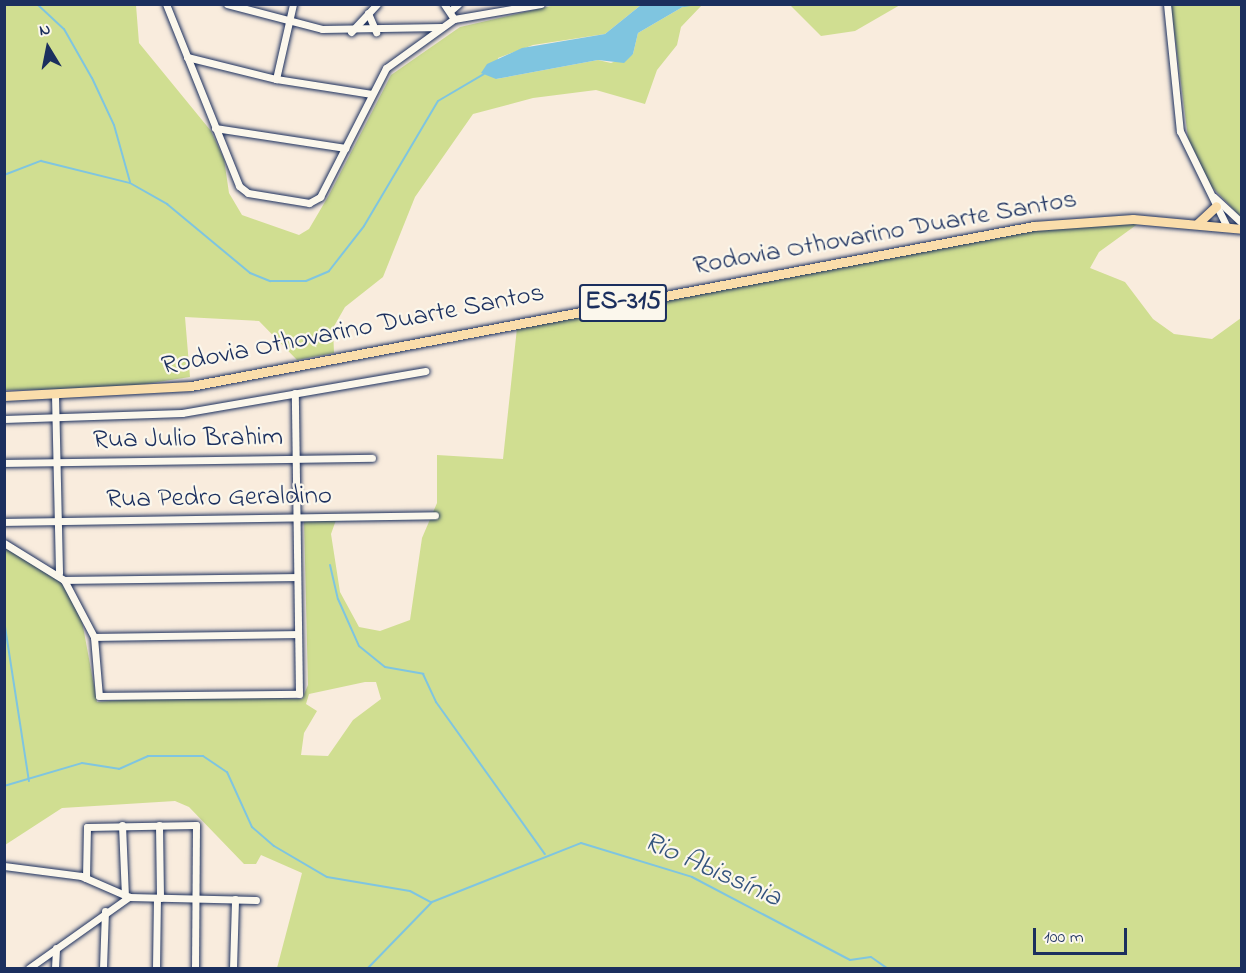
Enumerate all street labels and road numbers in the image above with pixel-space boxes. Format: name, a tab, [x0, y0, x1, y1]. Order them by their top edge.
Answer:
street label: Rodovia Othovarino Duarte Santos	[691, 183, 1079, 283]
street label: Rodovia Othovarino Duarte Santos	[159, 277, 547, 383]
road number: ES-315	[578, 280, 668, 326]
street label: Rua Julio Brahim	[93, 421, 283, 457]
street label: Rua Pedro Geraldino	[106, 480, 332, 516]

